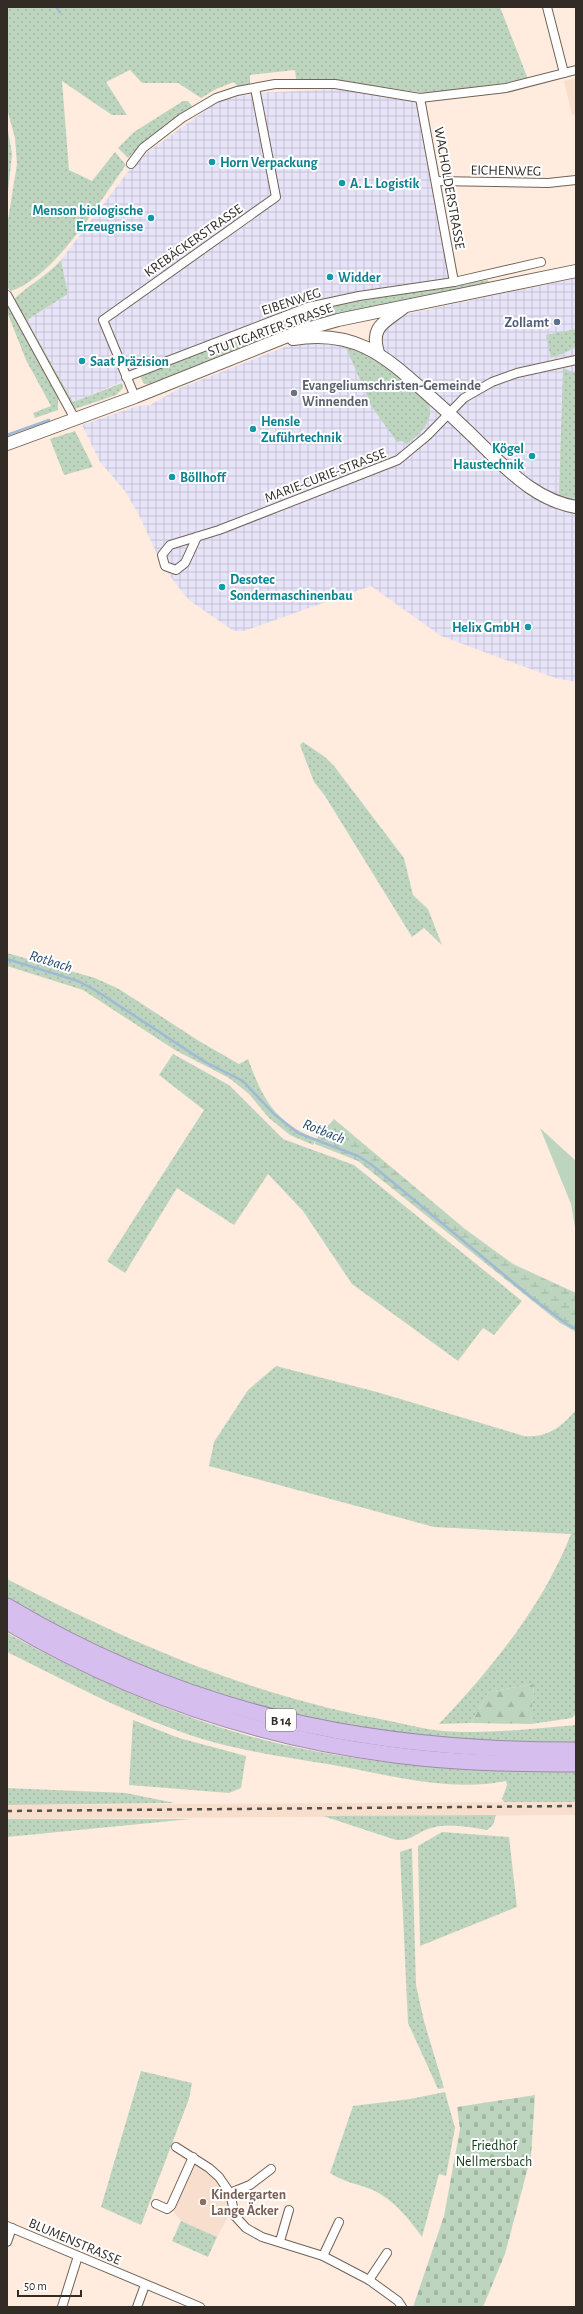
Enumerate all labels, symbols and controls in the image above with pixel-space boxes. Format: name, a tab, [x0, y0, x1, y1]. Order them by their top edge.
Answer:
street label: WACHOLDERSTRASSE	[431, 126, 467, 251]
place label: Horn Verpackung	[220, 156, 319, 170]
marker: Horn Verpackung	[207, 157, 217, 167]
street label: EICHENWEG	[471, 163, 541, 179]
place label: A. L. Logistik	[350, 177, 419, 191]
marker: A. L. Logistik	[337, 178, 347, 188]
street label: KREBÄCKERSTRASSE	[141, 200, 245, 280]
place label: Menson biologische Erzeugnisse	[32, 204, 143, 234]
marker: Menson biologische Erzeugnisse	[146, 213, 156, 223]
place label: Widder	[338, 271, 381, 285]
marker: Widder	[325, 272, 335, 282]
street label: EIBENWEG	[260, 286, 323, 318]
street label: STUTTGARTER STRASSE	[206, 301, 335, 359]
place label: Zollamt	[505, 316, 549, 330]
marker: Zollamt	[552, 317, 562, 327]
place label: Saat Präzision	[90, 355, 169, 369]
marker: Saat Präzision	[77, 356, 87, 366]
place label: Evangeliumschristen-Gemeinde Winnenden	[302, 379, 481, 409]
marker: Evangeliumschristen-Gemeinde Winnenden	[289, 388, 299, 398]
place label: Hensle Zuführtechnik	[261, 415, 342, 445]
marker: Hensle Zuführtechnik	[248, 424, 258, 434]
place label: Kögel Haustechnik	[453, 442, 524, 472]
street label: MARIE-CURIE-STRASSE	[263, 446, 388, 505]
marker: Kögel Haustechnik	[527, 451, 537, 461]
place label: Böllhoff	[180, 471, 227, 485]
marker: Böllhoff	[167, 472, 177, 482]
place label: Desotec Sondermaschinenbau	[230, 573, 353, 603]
marker: Desotec Sondermaschinenbau	[217, 582, 227, 592]
place label: Helix GmbH	[452, 621, 520, 635]
marker: Helix GmbH	[523, 622, 533, 632]
water label: Rotbach	[28, 948, 74, 975]
water label: Rotbach	[301, 1116, 347, 1147]
road number: B 14	[266, 1709, 296, 1731]
park label: Friedhof Nellmersbach	[456, 2139, 532, 2169]
place label: Kindergarten Lange Äcker	[211, 2188, 286, 2218]
marker: Kindergarten Lange Äcker	[198, 2197, 208, 2207]
street label: BLUMENSTRASSE	[27, 2216, 123, 2268]
scale bar	[18, 2272, 81, 2298]
text: 50 m	[24, 2280, 47, 2292]

